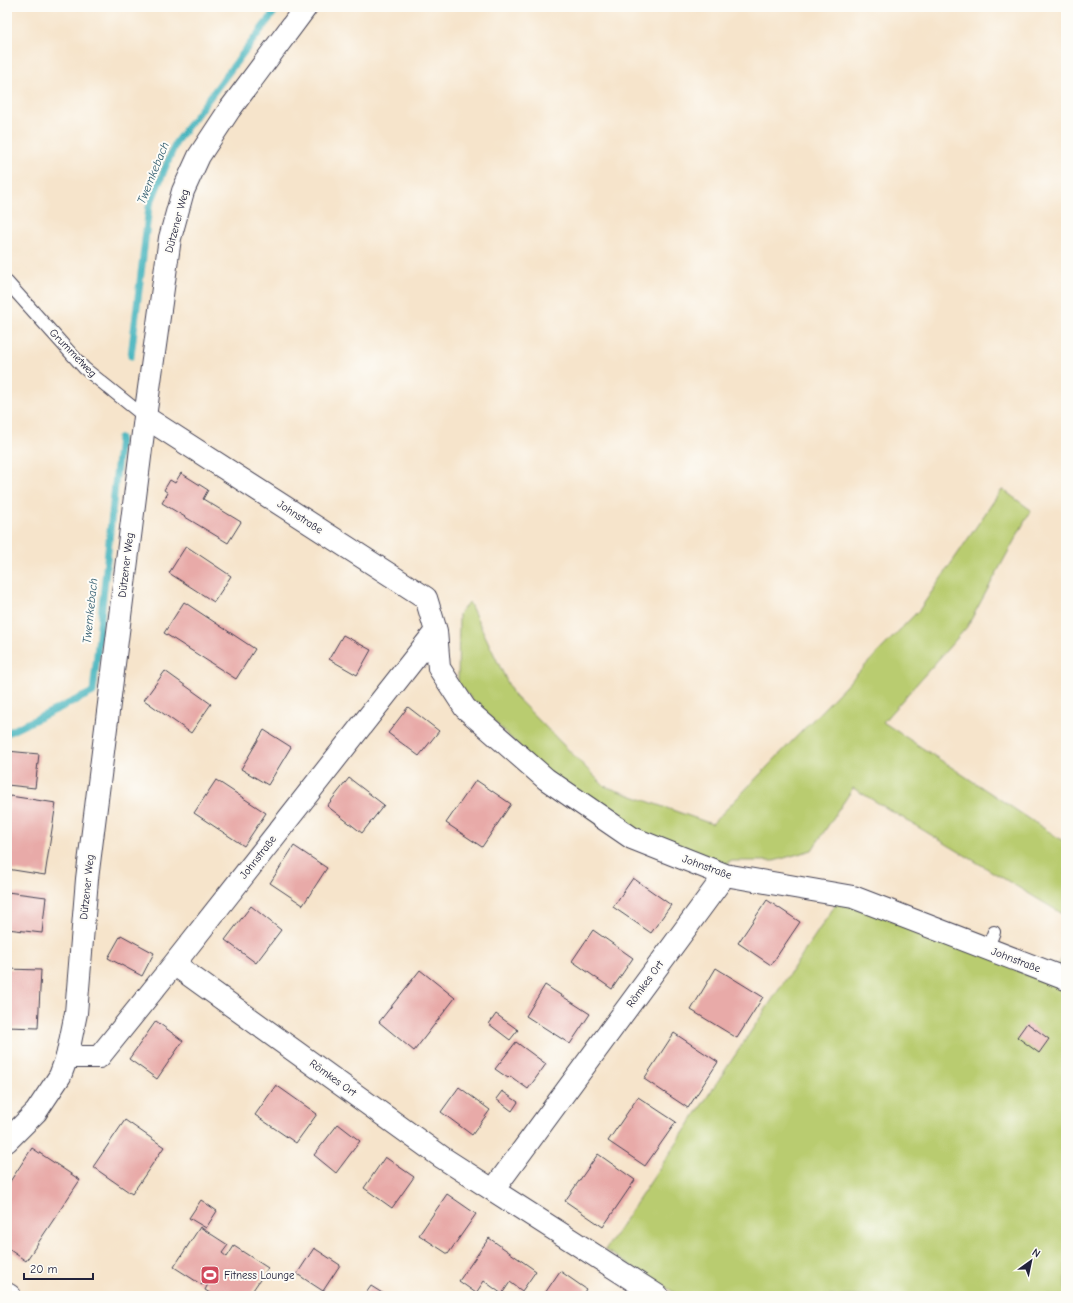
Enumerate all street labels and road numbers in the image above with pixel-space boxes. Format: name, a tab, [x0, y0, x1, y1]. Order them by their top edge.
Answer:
street label: Dützener Weg	[162, 188, 192, 254]
street label: Grummetweg	[47, 326, 99, 380]
street label: Johnstraße	[275, 497, 326, 537]
street label: Dützener Weg	[116, 532, 136, 598]
street label: Johnstraße	[237, 832, 279, 881]
street label: Johnstraße	[680, 852, 734, 882]
street label: Dützener Weg	[77, 854, 97, 920]
street label: Johnstraße	[990, 945, 1043, 976]
street label: Römkes Ort	[624, 957, 667, 1010]
street label: Römkes Ort	[307, 1057, 360, 1100]

